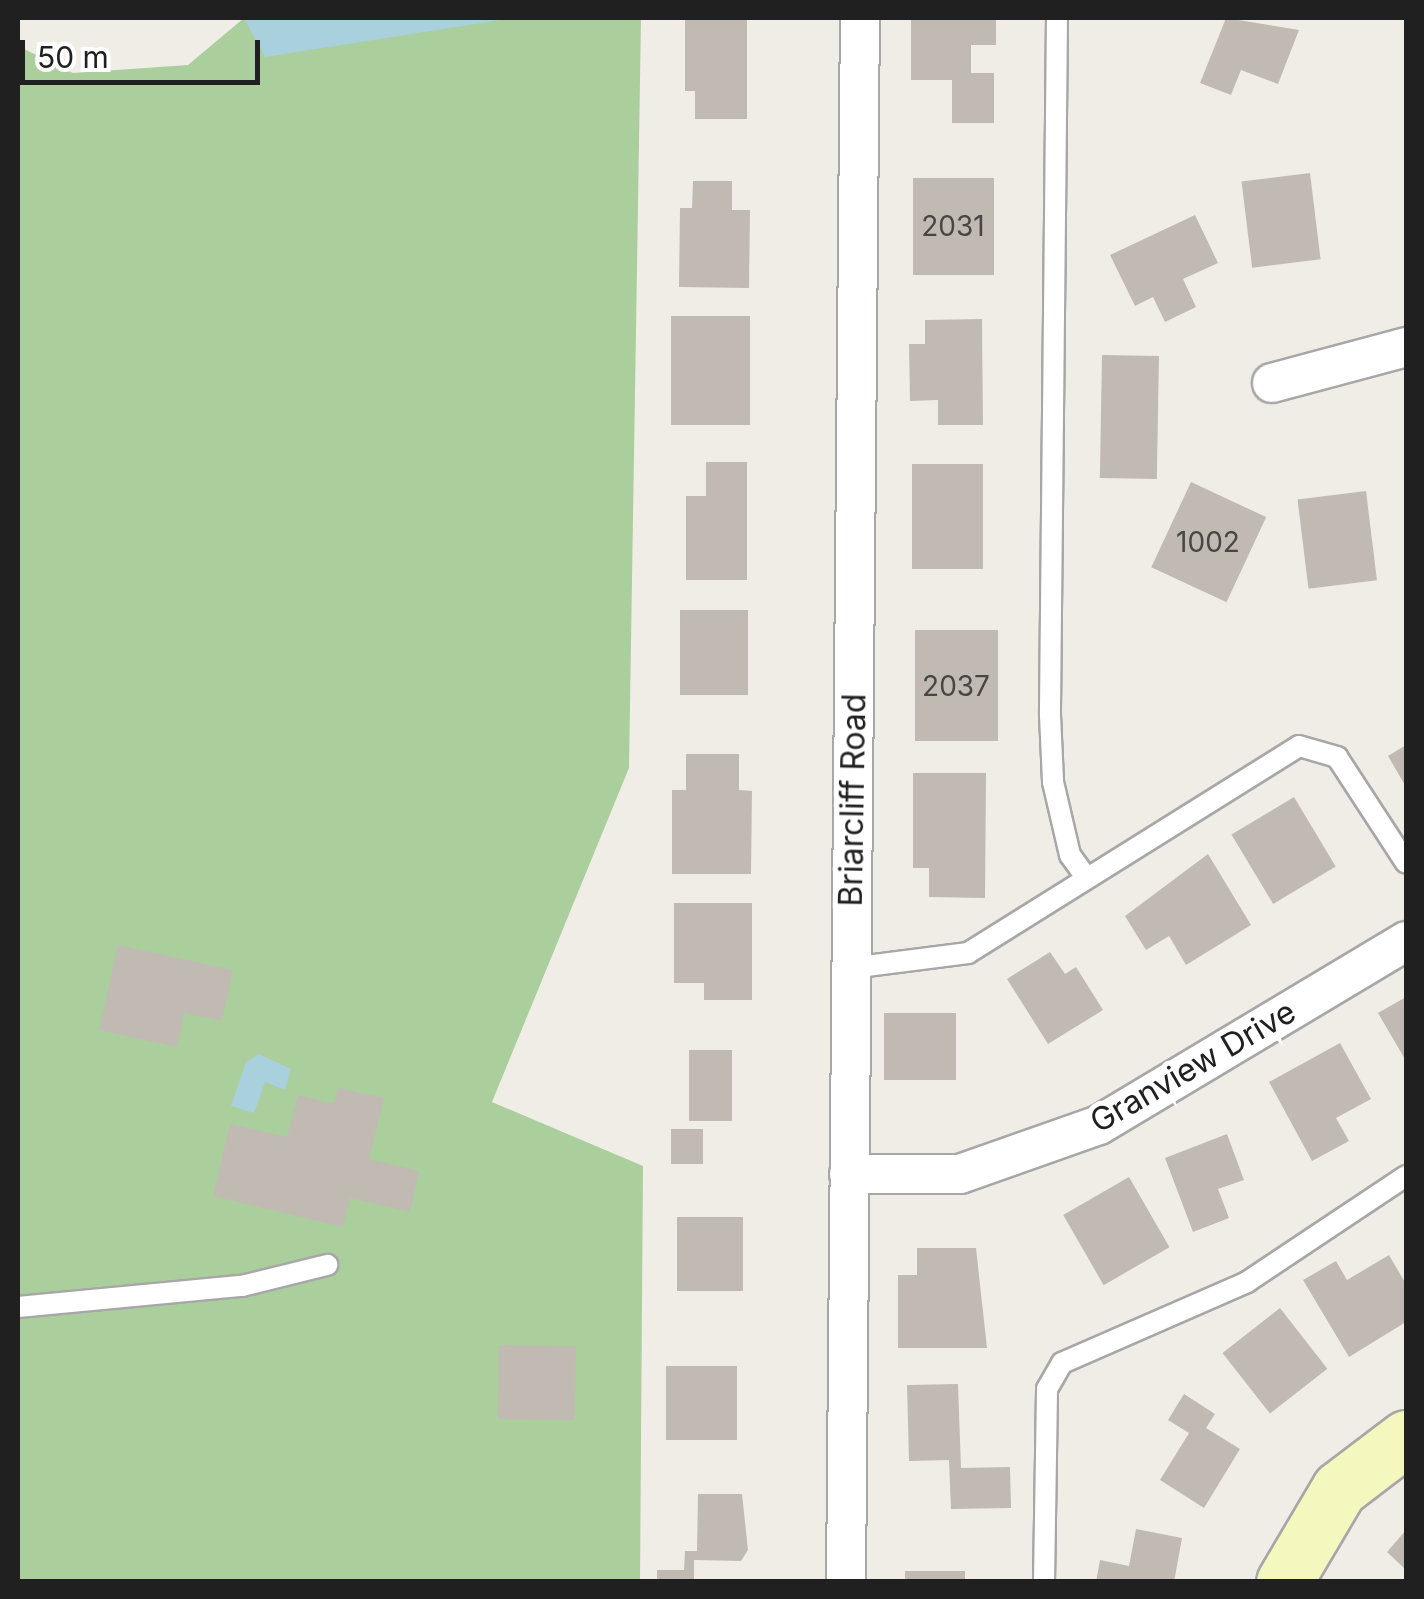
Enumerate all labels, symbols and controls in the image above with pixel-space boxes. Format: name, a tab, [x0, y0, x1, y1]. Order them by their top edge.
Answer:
scale bar	[25, 20, 265, 82]
text: 50 m	[37, 39, 109, 75]
house number: 2031	[921, 209, 985, 243]
house number: 1002	[1176, 525, 1240, 559]
house number: 2037	[922, 669, 990, 703]
street label: Briarcliff Road	[832, 693, 874, 907]
street label: Granview Drive	[1083, 993, 1303, 1141]

